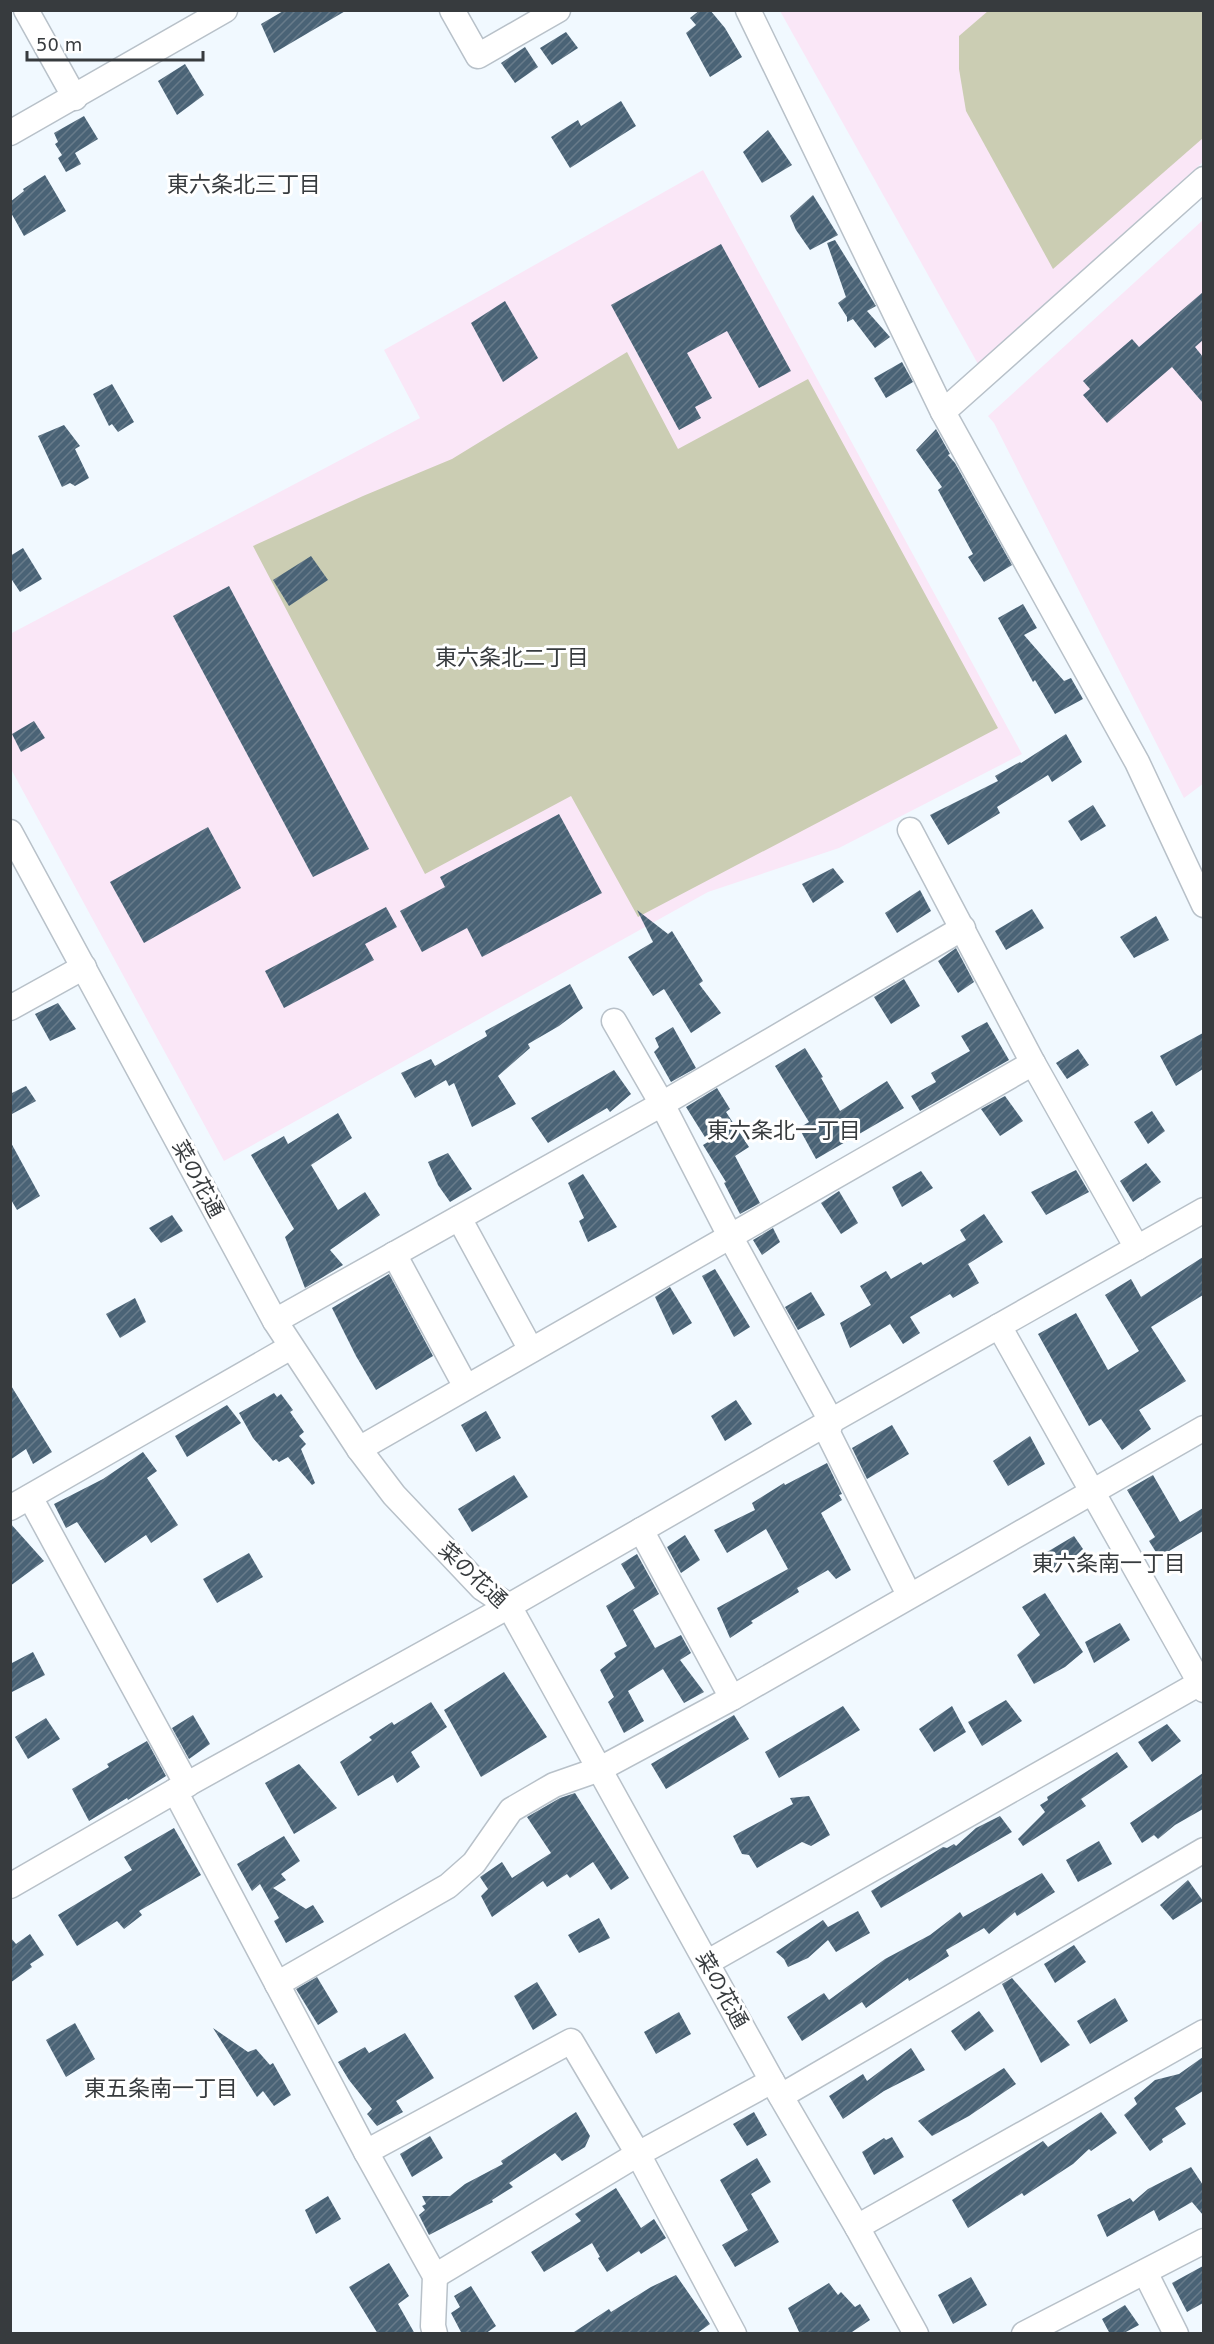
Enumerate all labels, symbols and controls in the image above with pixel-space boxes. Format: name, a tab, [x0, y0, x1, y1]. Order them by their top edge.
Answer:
scale bar	[27, 24, 202, 62]
text: 50 m	[36, 34, 82, 55]
district label: 東六条北三丁目	[167, 172, 321, 197]
district label: 東六条北二丁目	[435, 645, 589, 670]
district label: 東六条北一丁目	[707, 1118, 861, 1143]
street label: 菜の花通	[168, 1136, 228, 1222]
street label: 菜の花通	[434, 1538, 512, 1612]
district label: 東六条南一丁目	[1032, 1551, 1186, 1576]
street label: 菜の花通	[691, 1947, 753, 2033]
district label: 東五条南一丁目	[84, 2076, 238, 2101]

